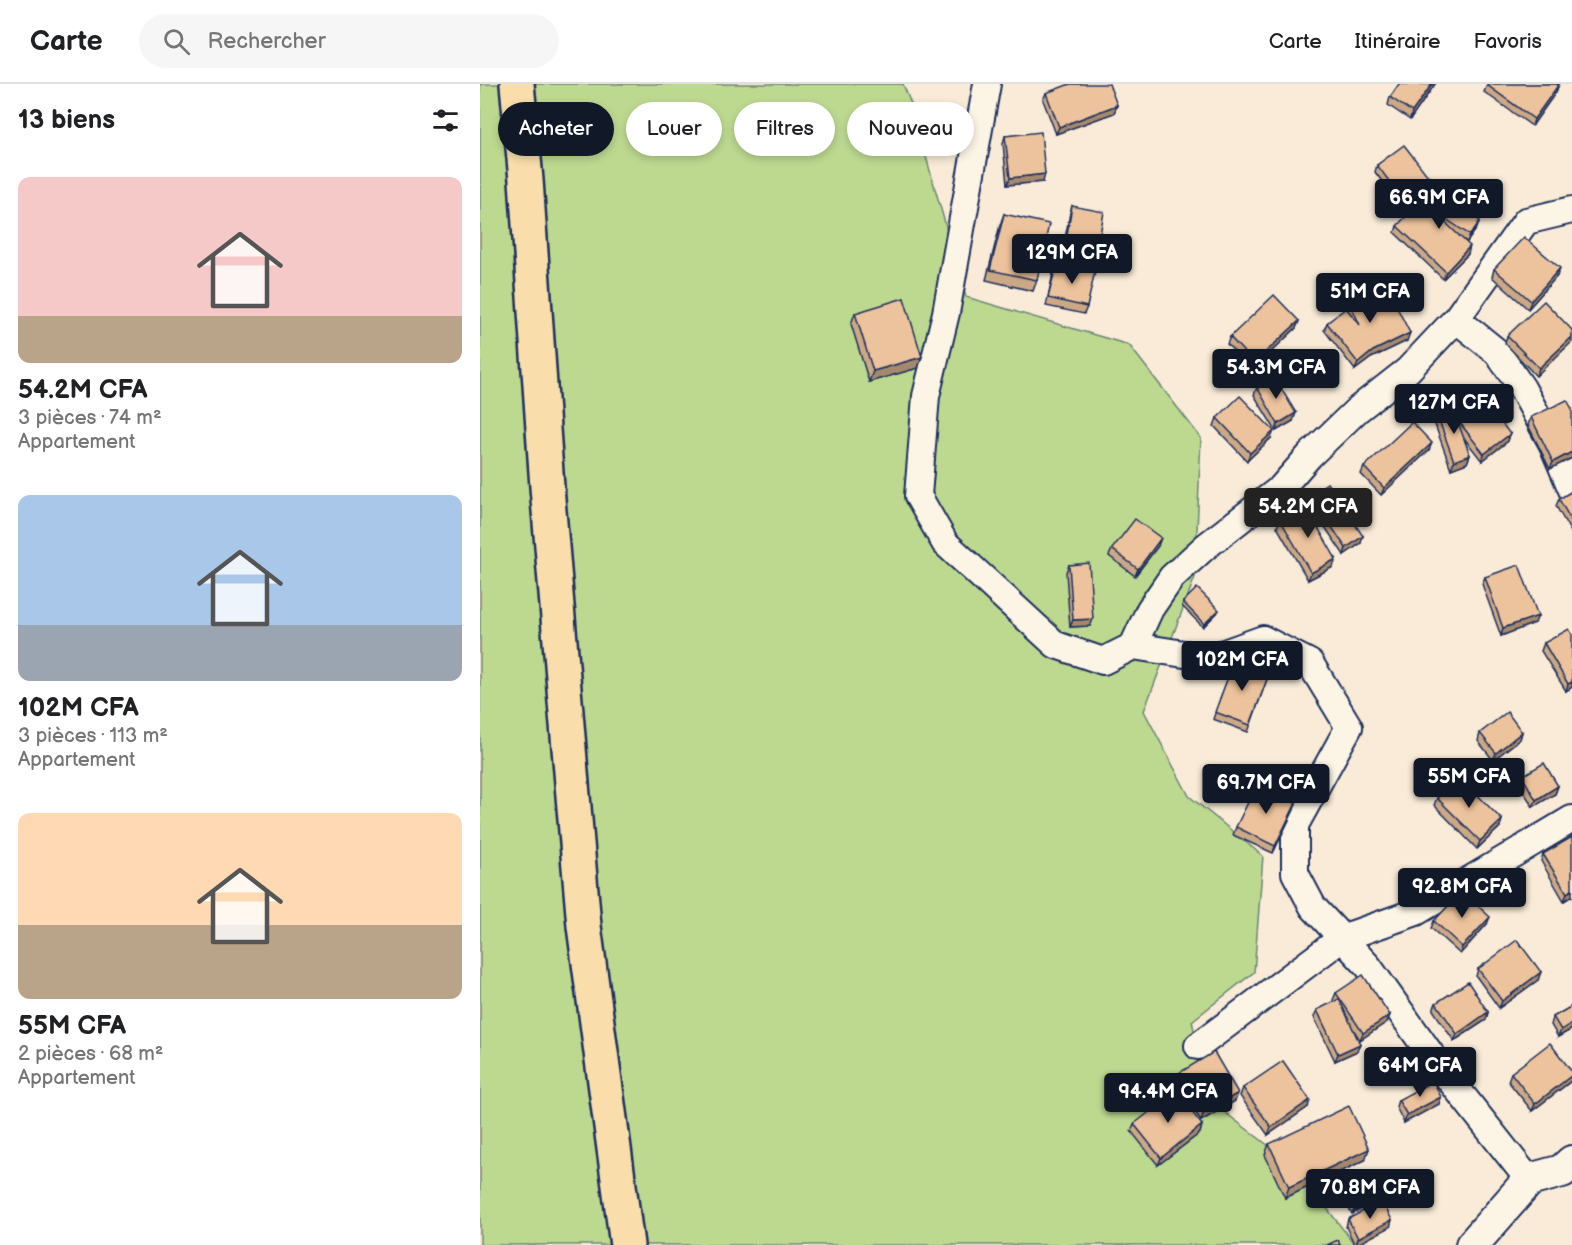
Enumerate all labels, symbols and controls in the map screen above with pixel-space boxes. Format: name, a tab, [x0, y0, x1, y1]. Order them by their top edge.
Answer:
search box	[139, 14, 559, 68]
text: Carte	[30, 25, 103, 58]
icon: search	[160, 25, 193, 58]
text: Rechercher	[208, 28, 326, 55]
text: Carte	[1269, 29, 1322, 54]
text: Itinéraire	[1355, 29, 1441, 54]
text: Favoris	[1474, 29, 1542, 54]
chip: Acheter	[498, 102, 614, 156]
chip: Louer	[626, 102, 722, 156]
chip: Filtres	[734, 102, 835, 156]
chip: Nouveau	[847, 102, 974, 156]
icon: filters	[429, 104, 462, 137]
text: 13 biens	[18, 105, 115, 136]
pin: 66.9M CFA	[1370, 179, 1508, 230]
text: 66.9M CFA	[1389, 186, 1489, 210]
icon: home	[186, 216, 294, 324]
pin: 129M CFA	[1010, 234, 1134, 285]
text: 129M CFA	[1026, 241, 1118, 265]
pin: 51M CFA	[1315, 273, 1425, 324]
text: 51M CFA	[1330, 280, 1410, 304]
pin: 54.3M CFA	[1207, 349, 1345, 400]
text: 54.3M CFA	[1226, 356, 1326, 380]
text: 54.2M CFA	[18, 375, 147, 406]
pin: 127M CFA	[1392, 384, 1516, 435]
text: 127M CFA	[1409, 391, 1499, 415]
text: 3 pièces · 74 m²	[18, 406, 162, 430]
text: Appartement	[18, 430, 135, 454]
pin: 54.2M CFA	[1239, 488, 1377, 539]
text: 54.2M CFA	[1258, 495, 1358, 519]
icon: home	[186, 534, 294, 642]
pin: 102M CFA	[1180, 641, 1304, 692]
text: 102M CFA	[1196, 648, 1288, 672]
text: 102M CFA	[18, 693, 139, 724]
text: 3 pièces · 113 m²	[18, 724, 168, 748]
text: Appartement	[18, 748, 135, 772]
pin: 55M CFA	[1414, 758, 1524, 809]
pin: 69.7M CFA	[1197, 764, 1335, 815]
text: 55M CFA	[1428, 765, 1510, 789]
text: 69.7M CFA	[1216, 771, 1316, 795]
icon: home	[186, 852, 294, 960]
pin: 92.8M CFA	[1393, 868, 1531, 919]
text: 92.8M CFA	[1412, 875, 1512, 899]
text: 55M CFA	[18, 1011, 126, 1042]
text: 2 pièces · 68 m²	[18, 1042, 163, 1066]
pin: 64M CFA	[1365, 1047, 1475, 1098]
text: 64M CFA	[1378, 1054, 1462, 1078]
text: Appartement	[18, 1066, 135, 1090]
pin: 94.4M CFA	[1099, 1073, 1237, 1124]
text: 94.4M CFA	[1118, 1080, 1218, 1104]
pin: 70.8M CFA	[1301, 1169, 1439, 1220]
text: 70.8M CFA	[1320, 1176, 1420, 1200]

